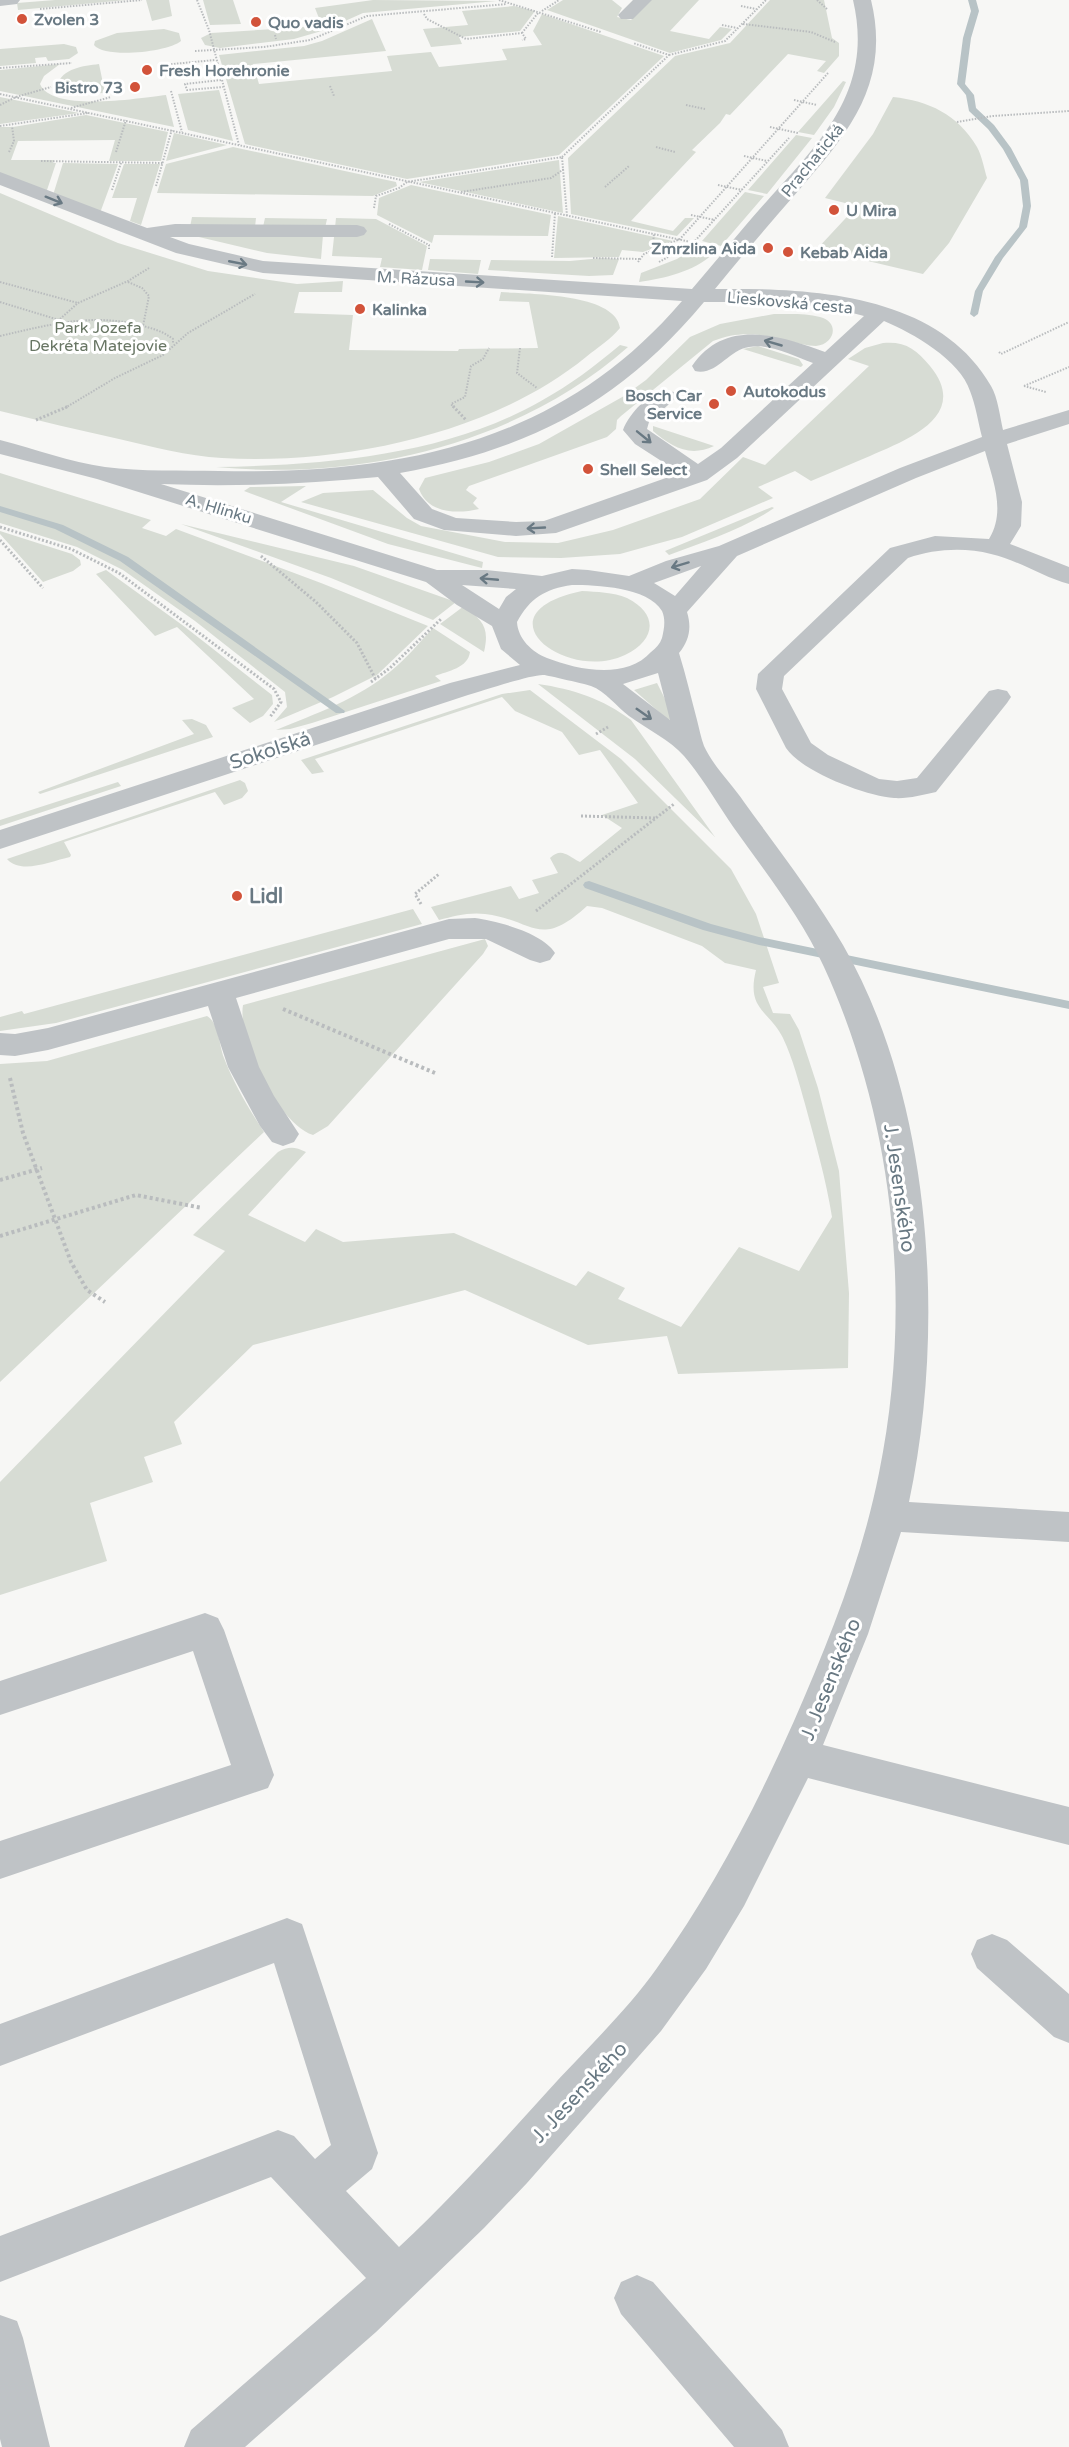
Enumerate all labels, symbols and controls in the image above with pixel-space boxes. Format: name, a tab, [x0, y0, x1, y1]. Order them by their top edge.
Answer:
place label: Zvolen 3	[34, 10, 99, 30]
marker: Zvolen 3	[15, 12, 29, 26]
place label: Quo vadis	[268, 13, 344, 33]
marker: Quo vadis	[249, 15, 263, 29]
place label: Fresh Horehronie	[159, 61, 290, 81]
marker: Fresh Horehronie	[140, 63, 154, 77]
place label: Bistro 73	[54, 78, 123, 98]
marker: Bistro 73	[128, 80, 142, 94]
street label: Prachatická	[777, 120, 849, 202]
one-way arrow	[44, 195, 63, 206]
place label: U Mira	[846, 201, 897, 221]
marker: U Mira	[827, 203, 841, 217]
place label: Zmrzlina Aida	[651, 239, 756, 259]
marker: Zmrzlina Aida	[761, 241, 775, 255]
place label: Kebab Aida	[800, 243, 888, 263]
marker: Kebab Aida	[781, 245, 795, 259]
one-way arrow	[228, 258, 248, 269]
street label: M. Rázusa	[376, 267, 456, 291]
one-way arrow	[464, 276, 484, 287]
street label: Lieskovská cesta	[726, 288, 854, 318]
place label: Kalinka	[372, 300, 427, 320]
marker: Kalinka	[353, 302, 367, 316]
park label: Park Jozefa Dekréta Matejovie	[29, 318, 167, 356]
one-way arrow	[764, 336, 783, 348]
place label: Autokodus	[743, 382, 826, 402]
marker: Autokodus	[724, 384, 738, 398]
place label: Bosch Car Service	[625, 386, 703, 424]
marker: Bosch Car Service	[707, 397, 721, 411]
one-way arrow	[636, 431, 652, 444]
place label: Shell Select	[600, 460, 688, 480]
marker: Shell Select	[581, 462, 595, 476]
street label: A. Hlinku	[183, 489, 254, 529]
one-way arrow	[527, 523, 547, 534]
one-way arrow	[671, 560, 690, 571]
one-way arrow	[480, 573, 499, 584]
one-way arrow	[635, 708, 652, 720]
street label: Sokolská	[227, 727, 314, 775]
place label: Lidl	[249, 885, 283, 909]
marker: Lidl	[230, 889, 244, 903]
street label: J. Jesenského	[878, 1122, 920, 1254]
street label: J. Jesenského	[796, 1615, 866, 1744]
street label: J. Jesenského	[527, 2037, 633, 2148]

